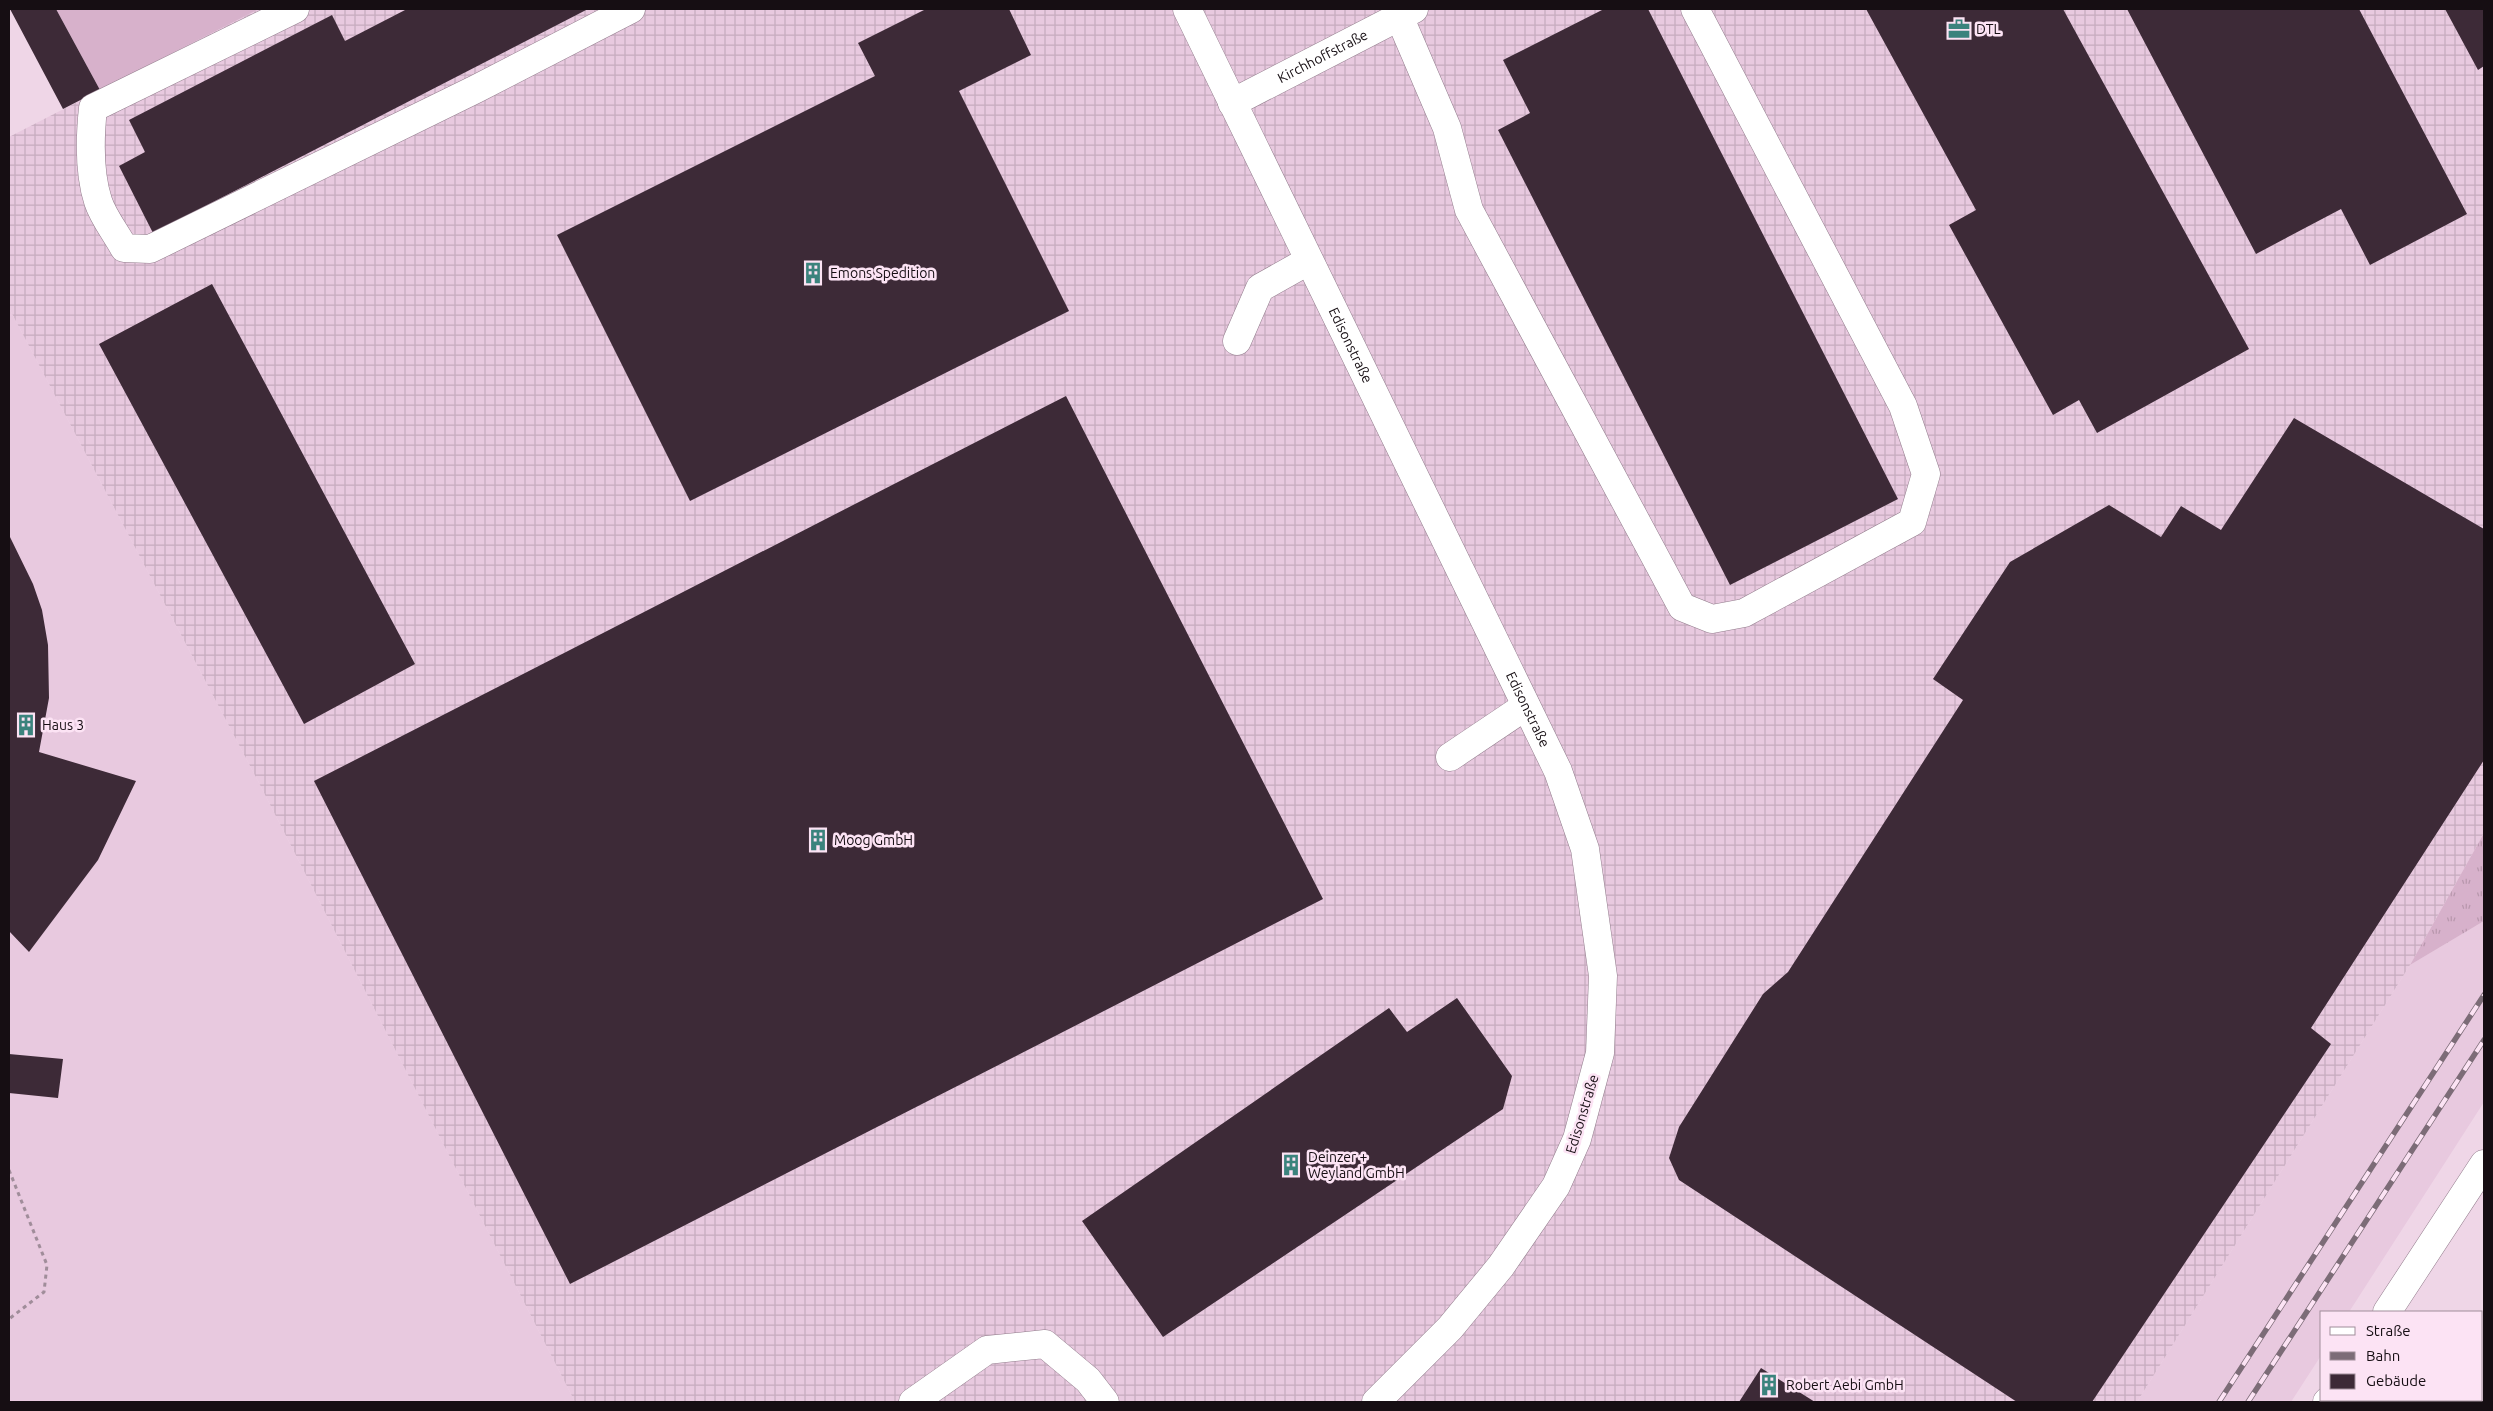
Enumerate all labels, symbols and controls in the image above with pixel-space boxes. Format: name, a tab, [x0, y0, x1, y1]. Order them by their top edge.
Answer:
office icon: DTL	[1946, 16, 1972, 42]
place label: DTL	[1976, 21, 2001, 37]
street label: Kirchhoffstraße	[1275, 26, 1370, 86]
building icon: Emons Spedition	[800, 260, 826, 286]
place label: Emons Spedition	[830, 265, 935, 281]
street label: Edisonstraße	[1326, 305, 1376, 386]
street label: Edisonstraße	[1503, 669, 1553, 750]
building icon: Haus 3	[13, 712, 39, 738]
place label: Haus 3	[42, 717, 84, 733]
building icon: Moog GmbH	[805, 827, 831, 853]
place label: Moog GmbH	[834, 832, 913, 848]
street label: Edisonstraße	[1562, 1073, 1602, 1155]
place label: Deinzer + Weyland GmbH	[1308, 1149, 1405, 1181]
building icon: Deinzer + Weyland GmbH	[1278, 1152, 1304, 1178]
legend	[2320, 1311, 2483, 1401]
text: Straße	[2366, 1322, 2410, 1339]
text: Bahn	[2366, 1347, 2400, 1364]
building icon: Robert Aebi GmbH	[1756, 1372, 1782, 1398]
text: Gebäude	[2366, 1372, 2426, 1389]
place label: Robert Aebi GmbH	[1786, 1377, 1904, 1393]

